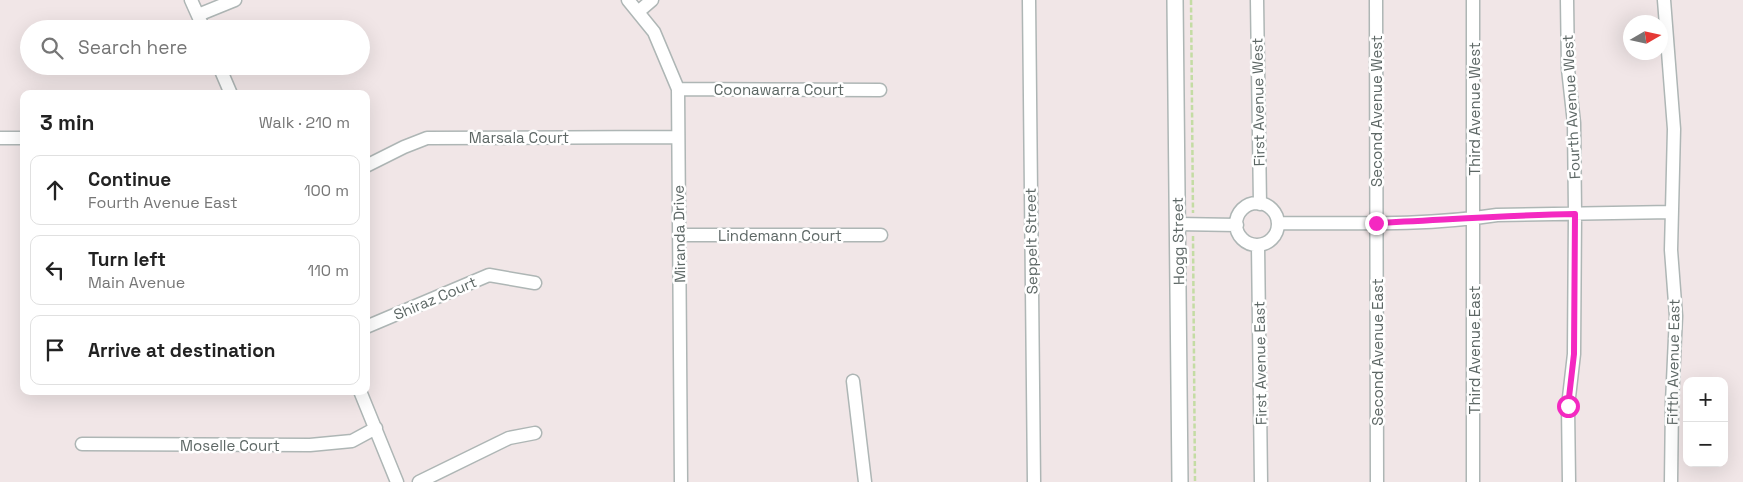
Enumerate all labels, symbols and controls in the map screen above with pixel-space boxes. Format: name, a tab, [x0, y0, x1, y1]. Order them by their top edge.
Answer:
north arrow	[1623, 15, 1668, 60]
search box	[20, 20, 370, 75]
icon: search	[38, 34, 66, 62]
street label: Fourth Avenue West	[1558, 34, 1584, 180]
text: Search here	[78, 35, 188, 60]
street label: Second Avenue West	[1367, 35, 1386, 187]
street label: First Avenue West	[1247, 37, 1269, 167]
street label: Third Avenue West	[1465, 42, 1484, 176]
street label: Coonawarra Court	[714, 80, 844, 99]
text: 3 min	[40, 109, 95, 136]
text: Walk · 210 m	[259, 112, 350, 133]
street label: Marsala Court	[469, 128, 569, 147]
text: Continue	[88, 167, 171, 192]
icon: ahead	[41, 176, 69, 204]
text: 100 m	[304, 180, 349, 201]
street label: Miranda Drive	[669, 185, 689, 283]
street label: Seppelt Street	[1021, 187, 1041, 294]
text: Fourth Avenue East	[88, 192, 238, 213]
street label: Hogg Street	[1168, 197, 1188, 285]
route end	[1365, 212, 1388, 235]
street label: Lindemann Court	[718, 226, 842, 245]
text: Turn left	[88, 247, 166, 272]
icon: left	[41, 256, 69, 284]
text: 110 m	[307, 260, 349, 281]
text: Main Avenue	[88, 272, 185, 293]
street label: Shiraz Court	[391, 272, 479, 324]
street label: Second Avenue East	[1368, 278, 1387, 426]
street label: Third Avenue East	[1465, 285, 1484, 414]
street label: Fifth Avenue East	[1662, 299, 1684, 425]
street label: First Avenue East	[1249, 301, 1271, 425]
icon: arrive	[41, 336, 69, 364]
text: Arrive at destination	[88, 338, 276, 363]
map controls	[1683, 377, 1728, 467]
button: +	[1683, 377, 1728, 422]
route start	[1557, 395, 1580, 418]
button: −	[1683, 422, 1728, 467]
street label: Moselle Court	[180, 436, 280, 455]

